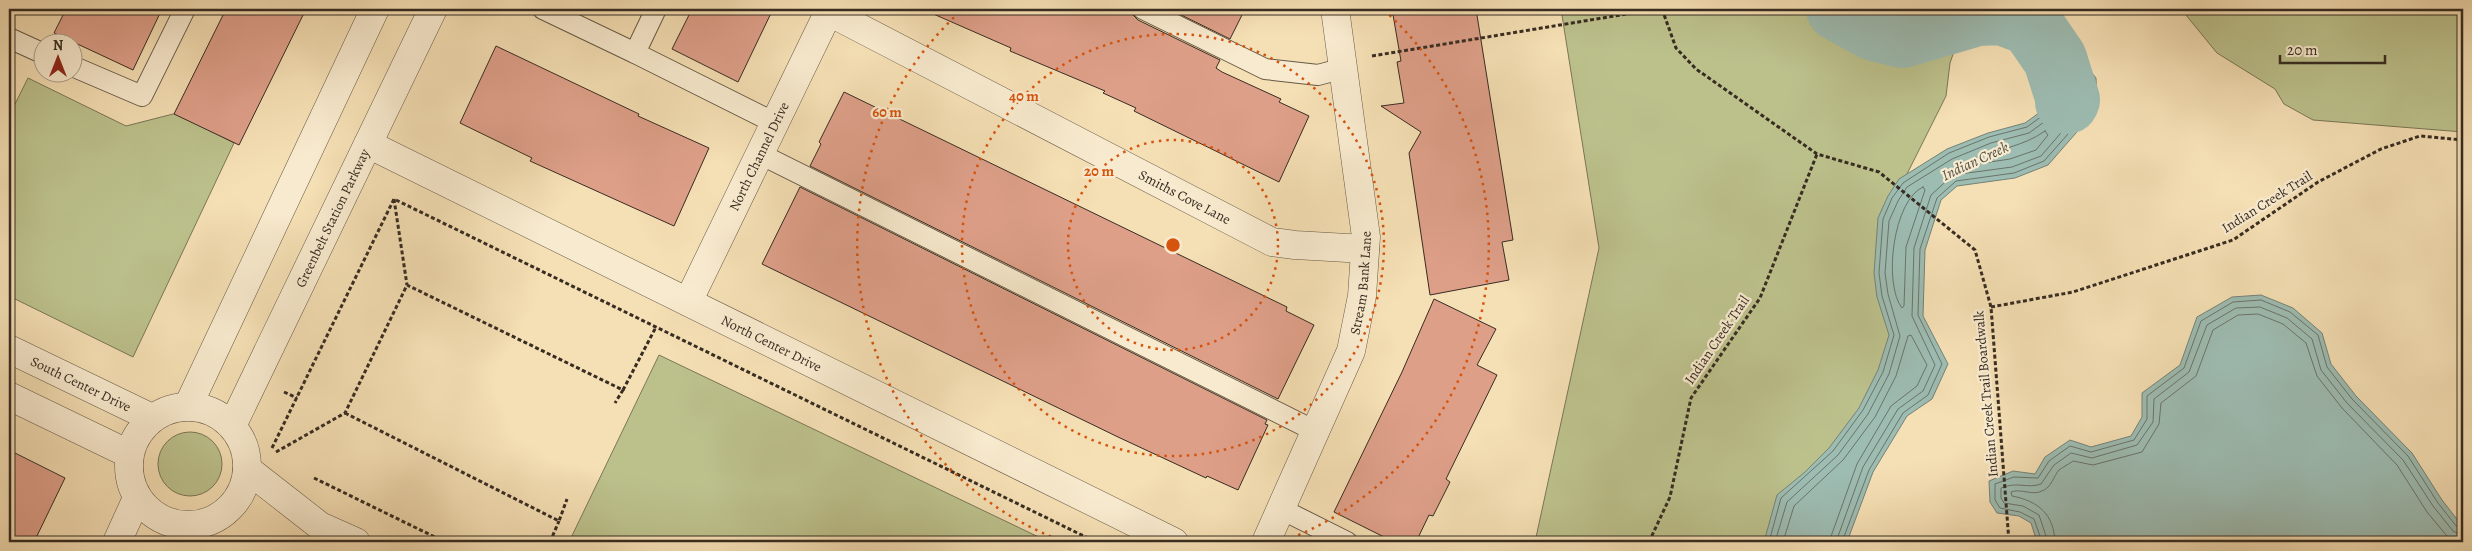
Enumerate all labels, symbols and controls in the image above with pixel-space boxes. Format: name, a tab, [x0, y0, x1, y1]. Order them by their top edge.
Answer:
north arrow	[32, 32, 82, 82]
scale bar	[2280, 32, 2384, 64]
text: N	[53, 36, 63, 55]
text: 20 m	[2287, 40, 2318, 60]
text: 40 m	[1009, 86, 1039, 106]
street label: North Channel Drive	[724, 98, 793, 214]
text: 60 m	[872, 102, 902, 122]
water label: Indian Creek	[1938, 137, 2012, 185]
street label: Greenbelt Station Parkway	[291, 145, 374, 290]
text: 20 m	[1084, 161, 1114, 181]
street label: Smiths Cove Lane	[1136, 165, 1234, 229]
street label: Indian Creek Trail	[2218, 166, 2316, 237]
street label: Stream Bank Lane	[1345, 230, 1375, 336]
centre of rings	[1164, 236, 1182, 254]
street label: Indian Creek Trail	[1680, 291, 1754, 388]
street label: North Center Drive	[718, 310, 825, 376]
street label: Indian Creek Trail Boardwalk	[1969, 310, 2003, 478]
street label: South Center Drive	[28, 351, 135, 416]

